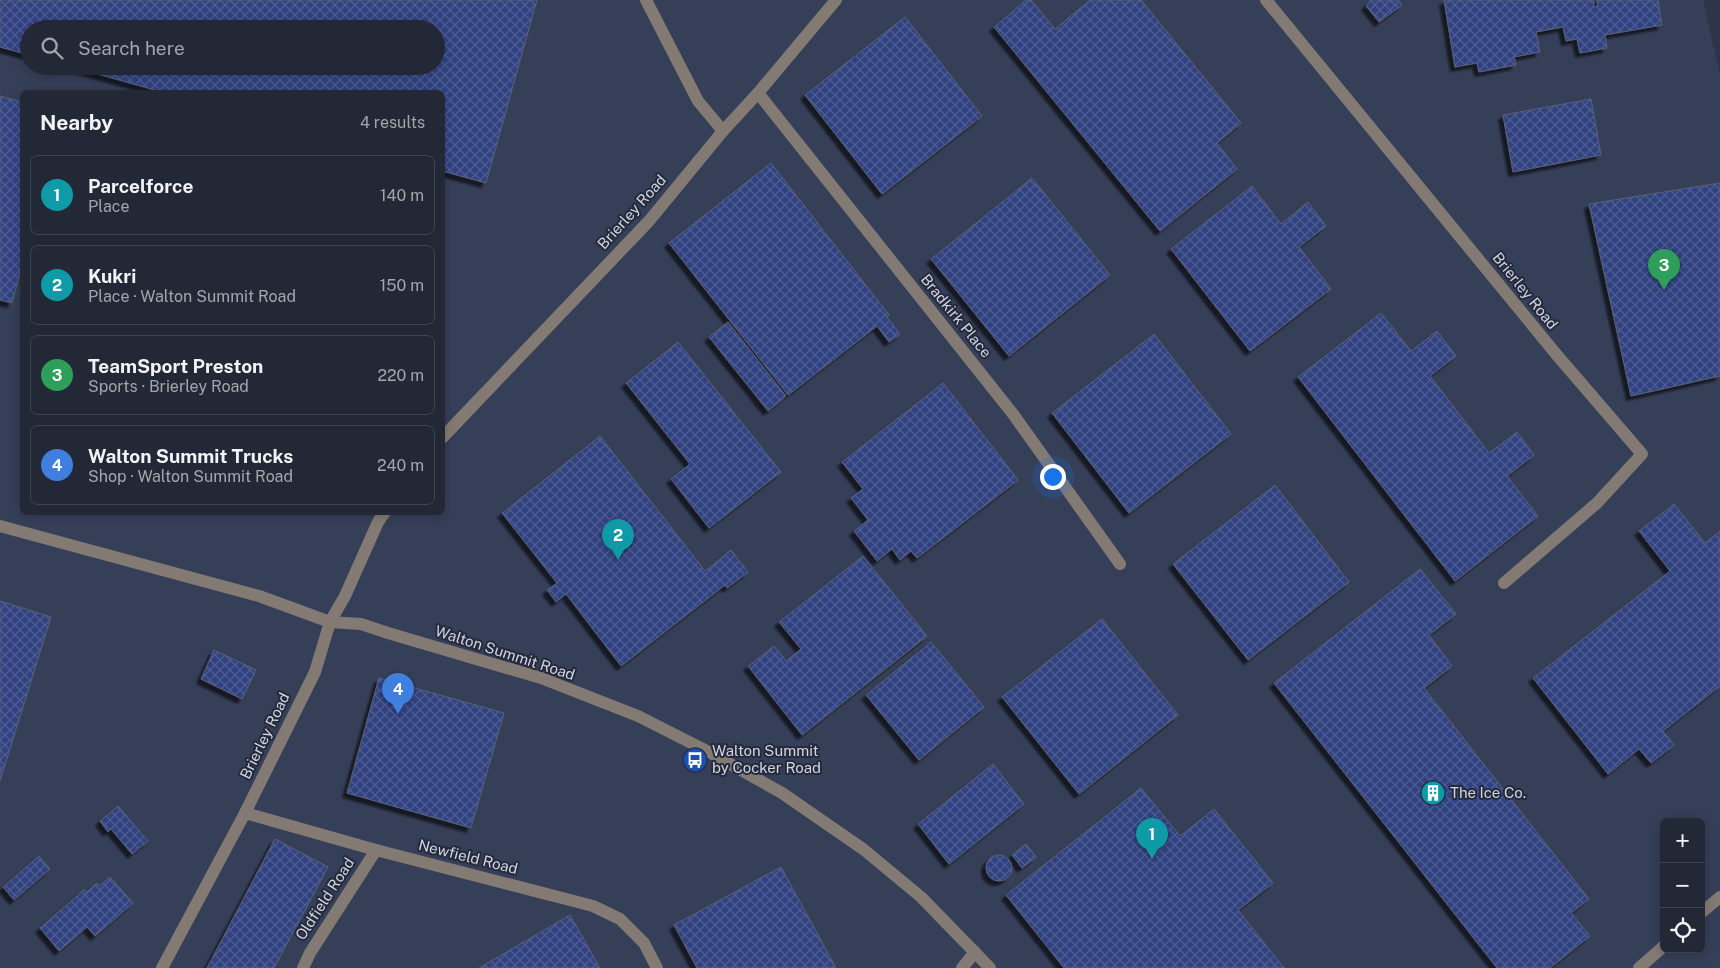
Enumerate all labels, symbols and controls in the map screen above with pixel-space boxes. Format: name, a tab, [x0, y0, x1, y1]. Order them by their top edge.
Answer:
search box	[20, 20, 445, 75]
icon: search	[38, 34, 66, 62]
text: Search here	[78, 37, 185, 59]
text: Nearby	[40, 110, 113, 135]
text: 4 results	[360, 113, 425, 132]
street label: Brierley Road	[594, 171, 669, 252]
text: Parcelforce	[88, 175, 193, 197]
text: 1	[54, 186, 60, 205]
text: 140 m	[380, 186, 424, 205]
text: Place	[88, 197, 130, 216]
street label: Brierley Road	[1489, 249, 1561, 332]
pin: 3	[1648, 249, 1680, 290]
text: Kukri	[88, 265, 136, 287]
street label: Bradkirk Place	[918, 271, 995, 361]
text: 2	[52, 276, 62, 295]
text: 150 m	[380, 276, 424, 295]
text: Place · Walton Summit Road	[88, 287, 296, 306]
text: TeamSport Preston	[88, 355, 263, 377]
text: 3	[52, 366, 62, 385]
text: 220 m	[377, 366, 424, 385]
text: Sports · Brierley Road	[88, 377, 249, 396]
text: Walton Summit Trucks	[88, 445, 293, 467]
text: 4	[52, 456, 62, 475]
text: 240 m	[377, 456, 424, 475]
your location	[1040, 464, 1066, 490]
text: Shop · Walton Summit Road	[88, 467, 293, 486]
pin: 2	[602, 519, 634, 560]
street label: Walton Summit Road	[433, 622, 577, 683]
pin: 4	[382, 673, 414, 714]
street label: Brierley Road	[236, 690, 293, 782]
place label: Walton Summit by Cocker Road	[712, 742, 821, 776]
bus stop icon: Walton Summit by Cocker Road	[682, 747, 708, 773]
building icon: The Ice Co.	[1420, 780, 1446, 806]
place label: The Ice Co.	[1450, 784, 1526, 801]
pin: 1	[1136, 818, 1168, 859]
map controls	[1660, 818, 1705, 953]
button: +	[1660, 818, 1705, 863]
street label: Newfield Road	[417, 836, 520, 877]
street label: Oldfield Road	[292, 854, 357, 943]
button: −	[1660, 863, 1705, 908]
button: locate	[1660, 908, 1705, 953]

